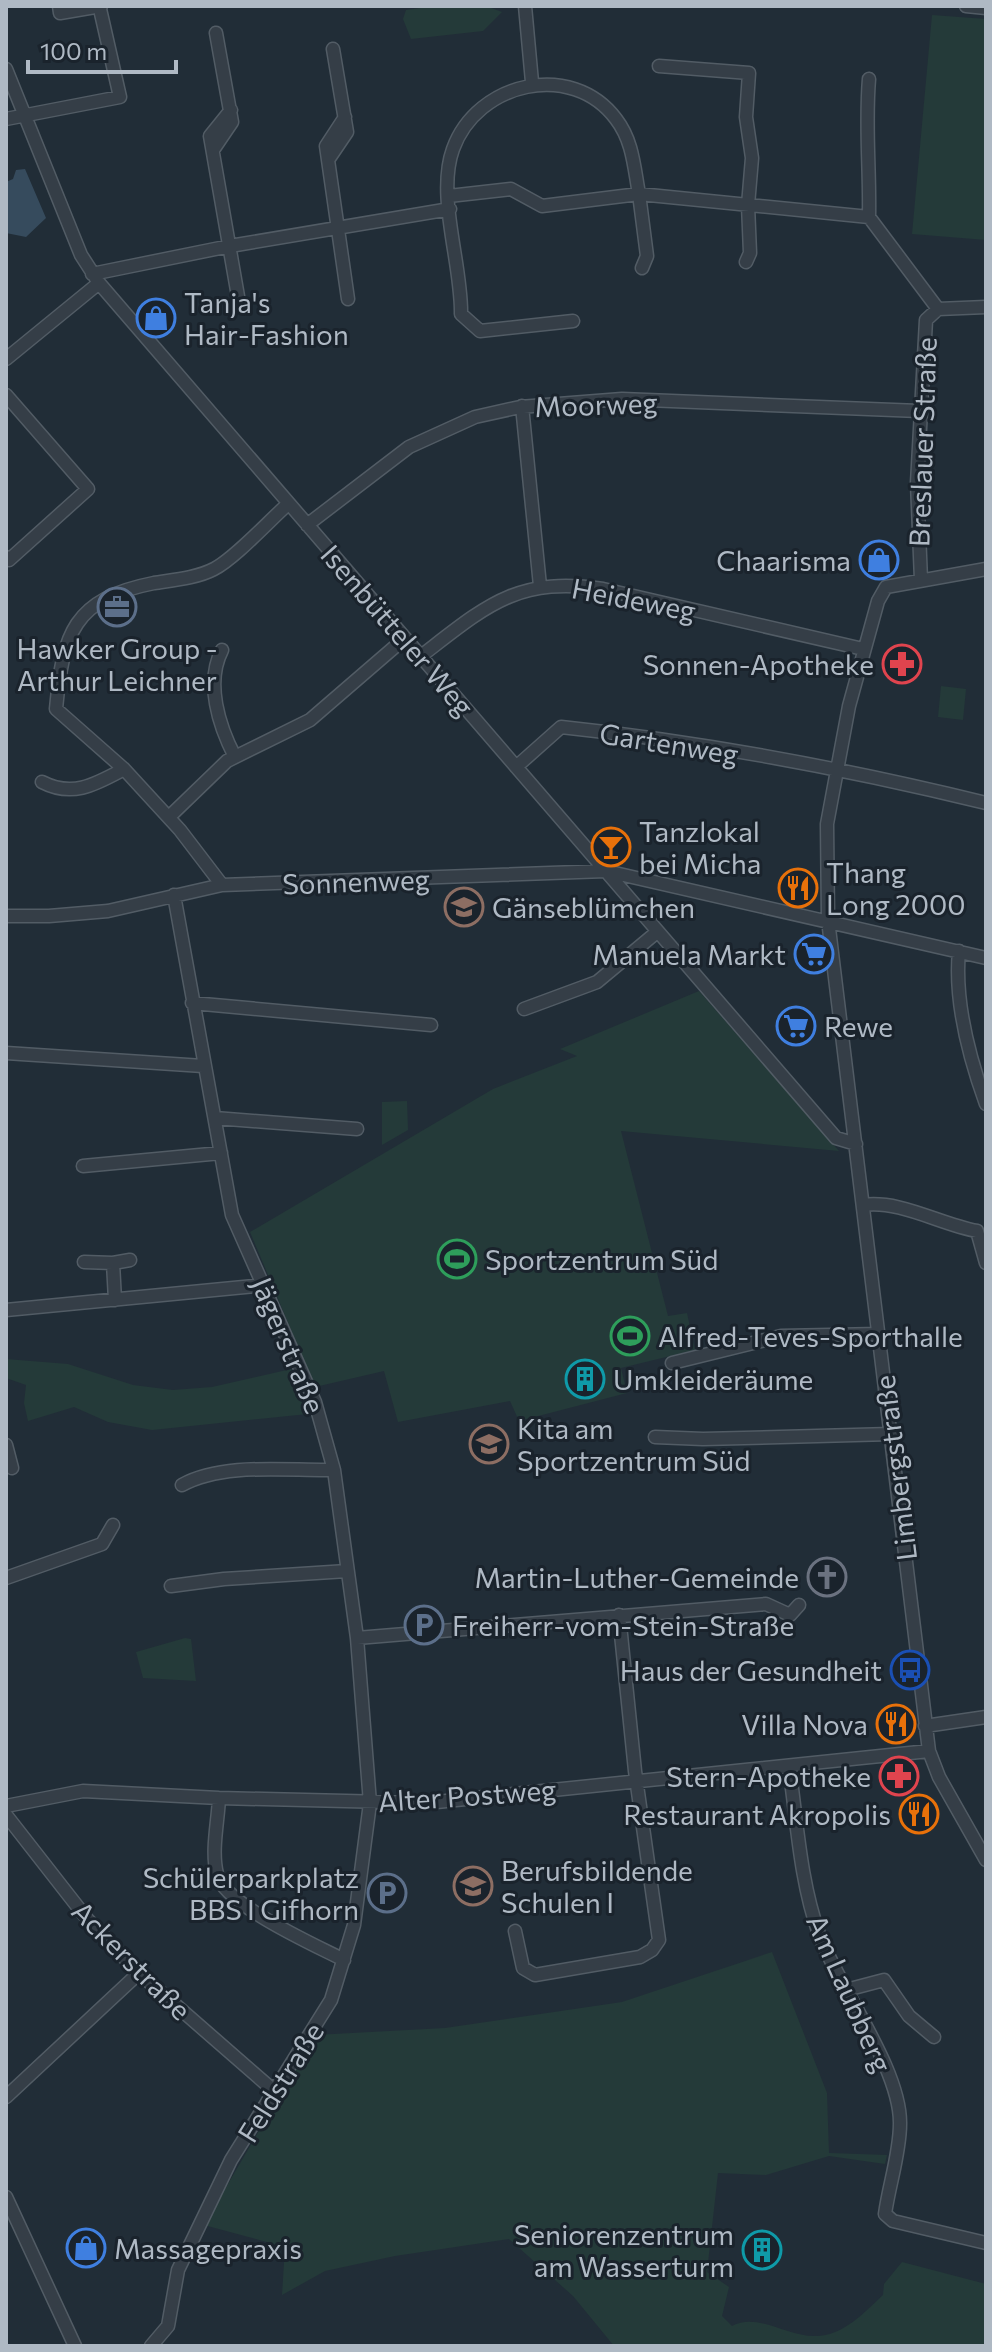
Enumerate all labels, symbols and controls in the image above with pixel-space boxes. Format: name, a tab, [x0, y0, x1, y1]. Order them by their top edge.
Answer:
scale bar	[28, 24, 176, 74]
text: 100 m	[40, 36, 107, 65]
place label: Tanja's Hair-Fashion	[184, 285, 349, 351]
shop icon: Tanja's Hair-Fashion	[135, 297, 177, 339]
street label: Breslauer Straße	[901, 337, 943, 547]
street label: Moorweg	[534, 385, 658, 423]
street label: Isenbütteler Weg	[314, 537, 482, 723]
shop icon: Chaarisma	[858, 539, 900, 581]
place label: Chaarisma	[716, 543, 851, 577]
street label: Heideweg	[569, 570, 699, 628]
office icon: Hawker Group - Arthur Leichner	[96, 586, 138, 628]
place label: Hawker Group - Arthur Leichner	[17, 631, 217, 697]
pharmacy icon: Sonnen-Apotheke	[881, 643, 923, 685]
place label: Sonnen-Apotheke	[643, 647, 874, 681]
street label: Gartenweg	[597, 715, 741, 771]
place label: Tanzlokal bei Micha	[639, 814, 761, 880]
bar icon: Tanzlokal bei Micha	[590, 826, 632, 868]
place label: Thang Long 2000	[826, 855, 966, 921]
street label: Sonnenweg	[282, 861, 430, 901]
restaurant icon: Thang Long 2000	[777, 867, 819, 909]
school or university icon: Gänseblümchen	[443, 886, 485, 928]
place label: Gänseblümchen	[492, 890, 695, 924]
supermarket icon: Manuela Markt	[793, 933, 835, 975]
place label: Manuela Markt	[592, 937, 786, 971]
supermarket icon: Rewe	[775, 1005, 817, 1047]
place label: Rewe	[824, 1009, 893, 1043]
sports icon: Sportzentrum Süd	[436, 1238, 478, 1280]
place label: Sportzentrum Süd	[485, 1242, 718, 1276]
street label: Jägerstraße	[245, 1272, 333, 1418]
sports icon: Alfred-Teves-Sporthalle	[609, 1315, 651, 1357]
place label: Alfred-Teves-Sporthalle	[658, 1319, 963, 1353]
building icon: Umkleideräume	[564, 1358, 606, 1400]
place label: Umkleideräume	[613, 1362, 813, 1396]
street label: Limbergstraße	[867, 1373, 923, 1563]
place label: Kita am Sportzentrum Süd	[517, 1411, 750, 1477]
school or university icon: Kita am Sportzentrum Süd	[468, 1423, 510, 1465]
church icon: Martin-Luther-Gemeinde	[806, 1556, 848, 1598]
place label: Martin-Luther-Gemeinde	[474, 1560, 799, 1594]
parking icon: Freiherr-vom-Stein-Straße	[403, 1604, 445, 1646]
place label: Freiherr-vom-Stein-Straße	[452, 1608, 794, 1642]
bus stop icon: Haus der Gesundheit	[889, 1649, 931, 1691]
place label: Haus der Gesundheit	[620, 1653, 882, 1687]
restaurant icon: Villa Nova	[875, 1703, 917, 1745]
place label: Villa Nova	[741, 1707, 868, 1741]
pharmacy icon: Stern-Apotheke	[878, 1755, 920, 1797]
place label: Stern-Apotheke	[666, 1759, 871, 1793]
street label: Alter Postweg	[377, 1772, 557, 1818]
restaurant icon: Restaurant Akropolis	[898, 1793, 940, 1835]
place label: Restaurant Akropolis	[623, 1797, 891, 1831]
place label: Berufsbildende Schulen I	[501, 1853, 693, 1919]
place label: Schülerparkplatz BBS I Gifhorn	[143, 1860, 359, 1926]
school or university icon: Berufsbildende Schulen I	[452, 1865, 494, 1907]
parking icon: Schülerparkplatz BBS I Gifhorn	[366, 1872, 408, 1914]
street label: Ackerstraße	[66, 1894, 198, 2026]
street label: Am Laubberg	[800, 1909, 900, 2077]
street label: Feldstraße	[230, 2016, 330, 2148]
place label: Seniorenzentrum am Wasserturm	[514, 2217, 734, 2283]
shop icon: Massagepraxis	[65, 2227, 107, 2269]
building icon: Seniorenzentrum am Wasserturm	[741, 2229, 783, 2271]
place label: Massagepraxis	[114, 2231, 302, 2265]

